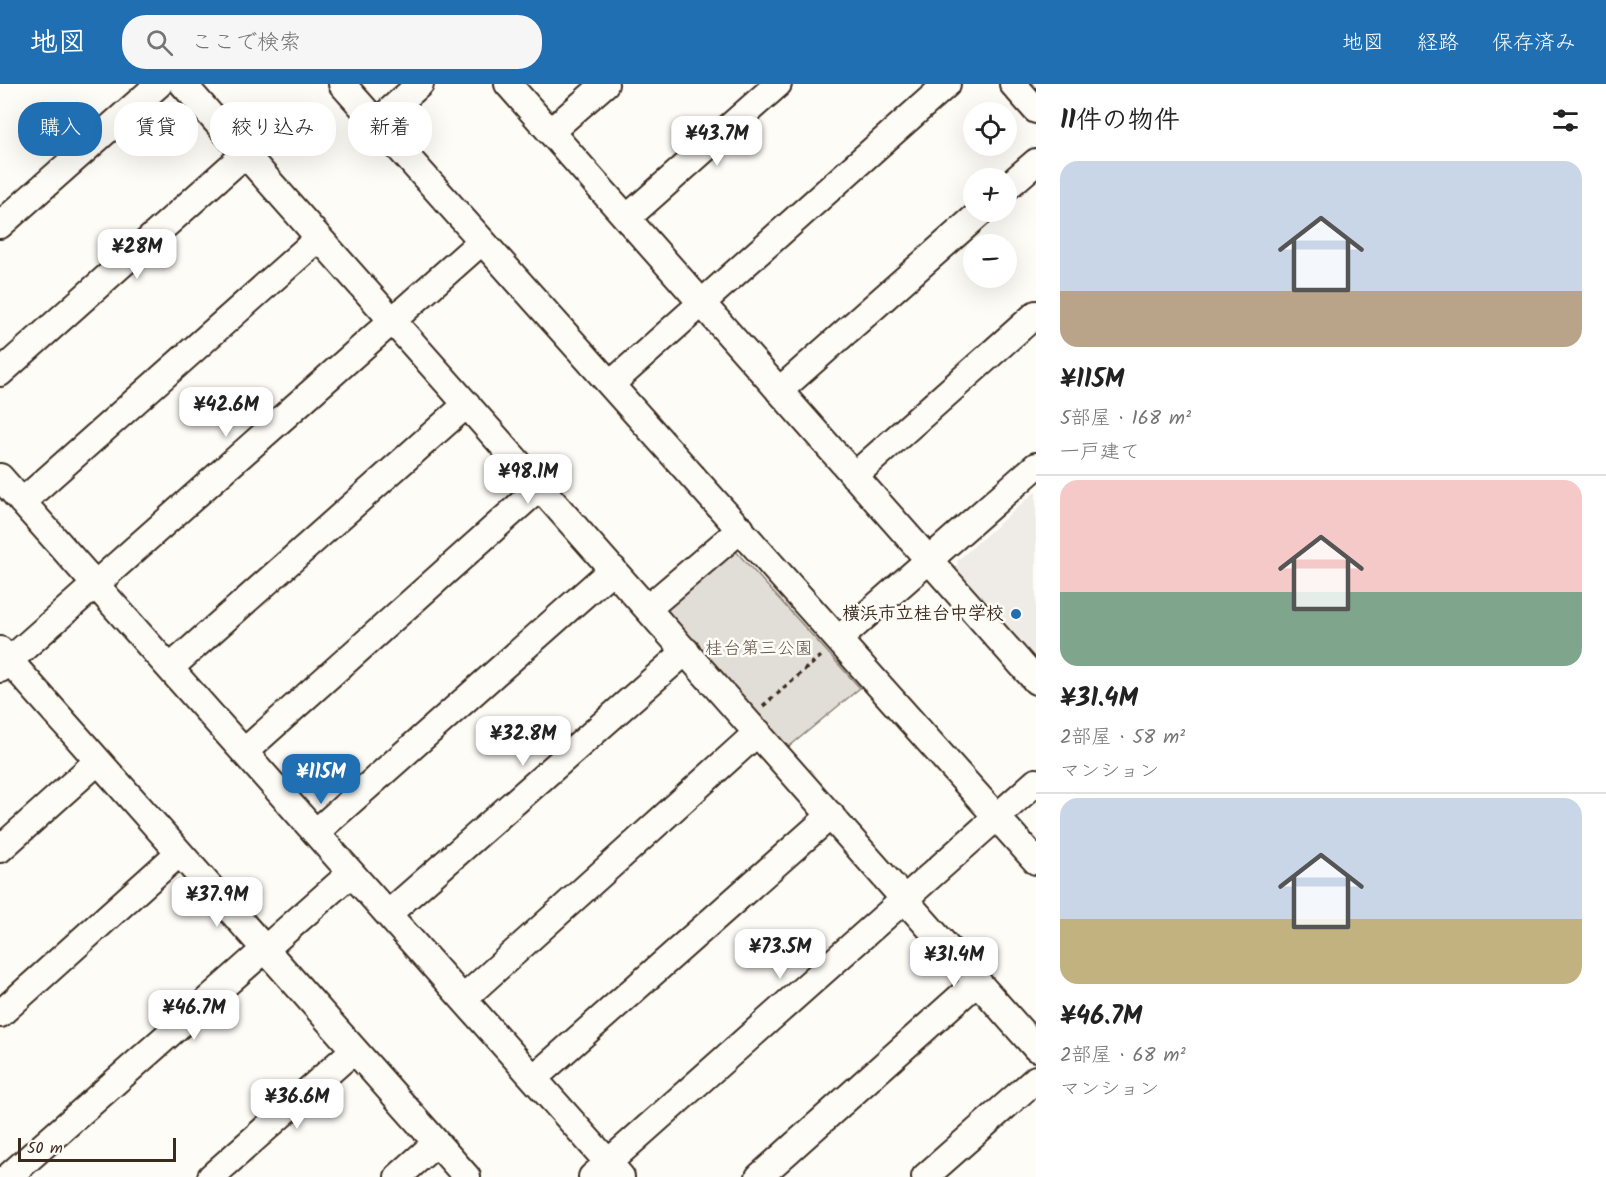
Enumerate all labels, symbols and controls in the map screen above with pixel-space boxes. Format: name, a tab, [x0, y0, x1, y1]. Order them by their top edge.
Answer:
search box	[122, 15, 542, 69]
text: 地図	[30, 21, 86, 66]
icon: search	[143, 26, 176, 59]
text: ここで検索	[191, 26, 301, 61]
text: 地図	[1342, 27, 1384, 60]
text: 経路	[1417, 27, 1459, 60]
text: 保存済み	[1492, 27, 1576, 60]
text: 11件の物件	[1060, 100, 1180, 142]
chip: 購入	[18, 102, 102, 156]
chip: 賃貸	[114, 102, 198, 156]
chip: 絞り込み	[210, 102, 336, 156]
chip: 新着	[348, 102, 432, 156]
map controls	[963, 102, 1017, 288]
button: locate	[963, 102, 1017, 156]
icon: filters	[1549, 104, 1582, 137]
pin: ¥43.7M	[668, 116, 766, 167]
text: ¥43.7M	[685, 119, 749, 151]
button: +	[963, 168, 1017, 222]
icon: home	[1267, 200, 1375, 308]
pin: ¥28M	[101, 229, 173, 280]
text: ¥28M	[112, 232, 162, 264]
button: −	[963, 234, 1017, 288]
text: ¥115M	[1060, 359, 1125, 401]
pin: ¥42.6M	[177, 387, 275, 438]
text: ¥42.6M	[193, 390, 259, 422]
text: 5部屋 · 168 m²	[1060, 403, 1191, 435]
text: 一戸建て	[1060, 437, 1140, 469]
pin: ¥98.1M	[479, 454, 577, 505]
text: ¥98.1M	[498, 457, 558, 489]
icon: home	[1267, 519, 1375, 627]
place label: 横浜市立桂台中学校	[842, 600, 1004, 629]
marker: 横浜市立桂台中学校	[1009, 607, 1023, 621]
park label: 桂台第三公園	[705, 635, 813, 664]
text: ¥31.4M	[1060, 678, 1138, 720]
pin: ¥32.8M	[474, 716, 572, 767]
text: ¥32.8M	[490, 719, 556, 751]
text: 2部屋 · 58 m²	[1060, 722, 1185, 754]
pin: ¥115M	[279, 754, 363, 805]
text: マンション	[1060, 756, 1159, 788]
text: ¥115M	[296, 757, 346, 789]
icon: home	[1267, 837, 1375, 945]
pin: ¥37.9M	[168, 877, 266, 928]
text: ¥37.9M	[186, 880, 248, 912]
pin: ¥73.5M	[731, 929, 829, 980]
text: ¥73.5M	[749, 932, 811, 964]
pin: ¥31.4M	[905, 937, 1003, 988]
text: ¥31.4M	[924, 940, 984, 972]
pin: ¥46.7M	[145, 990, 243, 1041]
text: ¥46.7M	[162, 993, 226, 1025]
text: ¥46.7M	[1060, 996, 1142, 1038]
text: 2部屋 · 68 m²	[1060, 1040, 1186, 1072]
text: マンション	[1060, 1074, 1159, 1106]
pin: ¥36.6M	[248, 1079, 346, 1130]
text: ¥36.6M	[265, 1082, 329, 1114]
scale bar	[18, 1135, 176, 1162]
text: 50 m	[27, 1136, 63, 1161]

